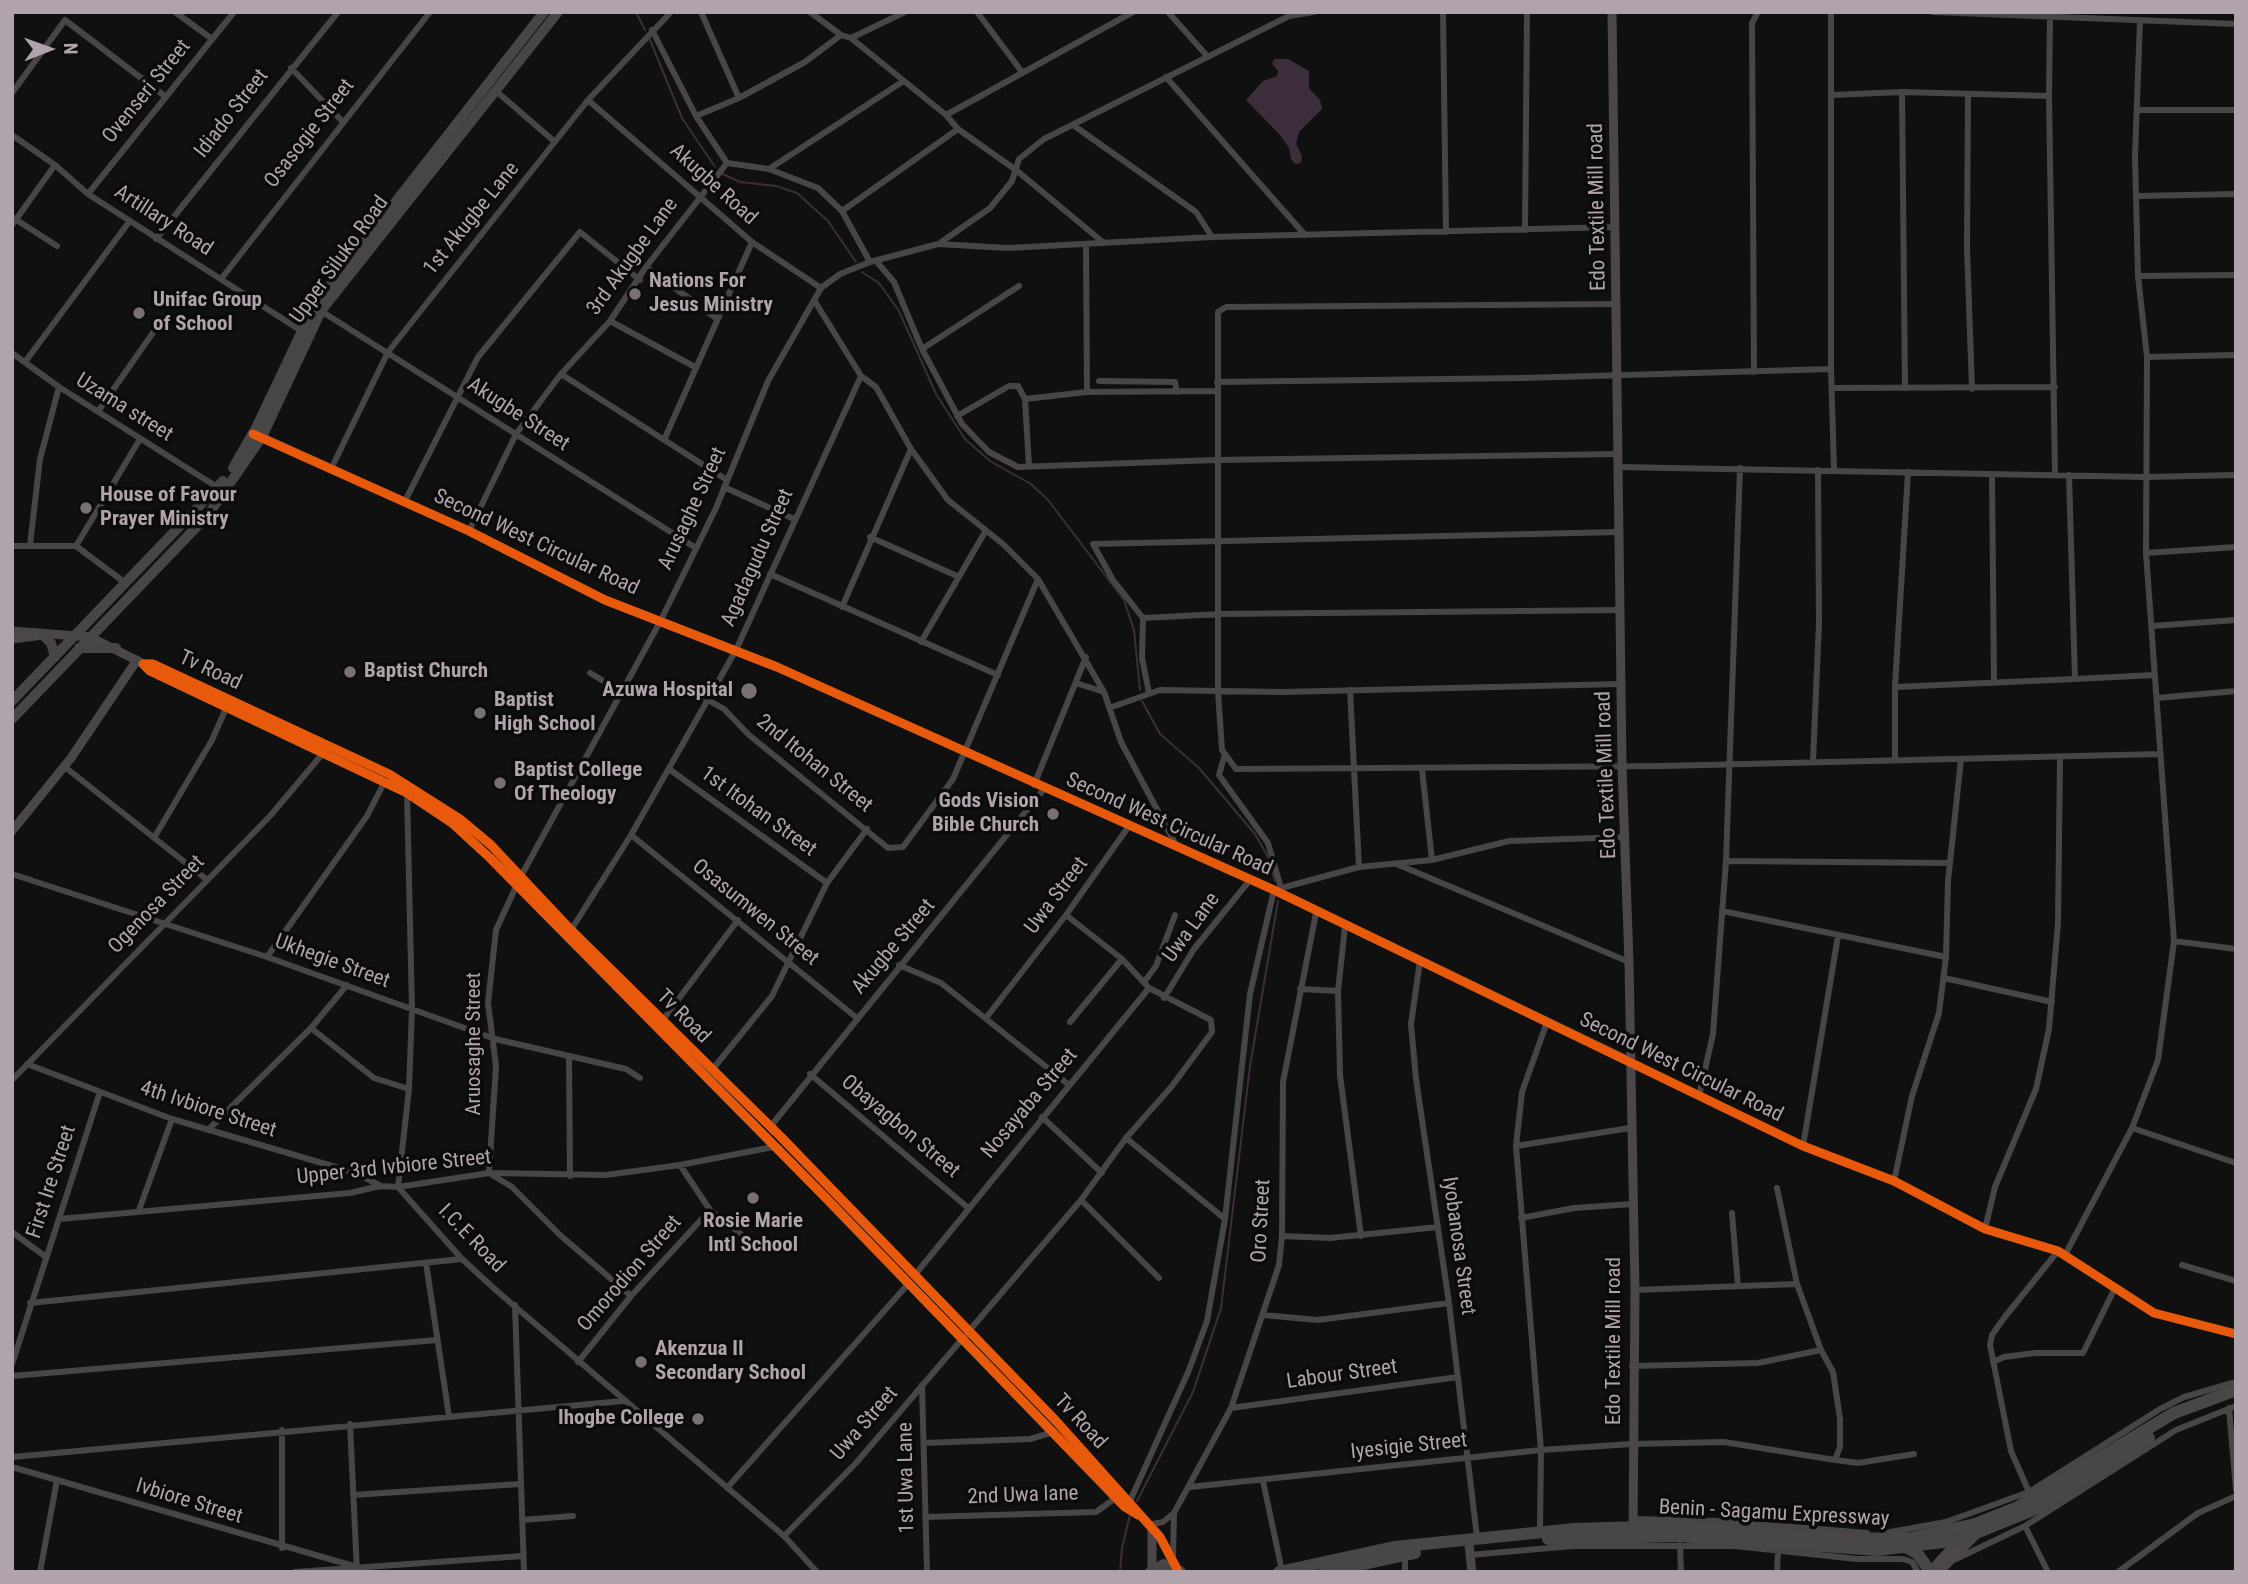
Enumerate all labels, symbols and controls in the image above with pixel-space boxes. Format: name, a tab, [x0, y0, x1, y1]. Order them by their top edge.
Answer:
north arrow	[14, 14, 84, 84]
street label: Ovenseri Street	[98, 35, 196, 149]
text: N	[59, 43, 82, 55]
street label: Idiado Street	[190, 65, 274, 163]
street label: Osasogie Street	[260, 74, 360, 194]
street label: Edo Textile Mill road	[1584, 123, 1612, 291]
street label: Akugbe Road	[664, 139, 762, 231]
street label: 1st Akugbe Lane	[419, 157, 525, 281]
street label: Artillary Road	[109, 180, 217, 262]
street label: Upper Siluko Road	[285, 191, 395, 329]
street label: 3rd Akugbe Lane	[582, 193, 684, 321]
place label: Nations For Jesus Ministry	[649, 269, 773, 319]
marker: Nations For Jesus Ministry	[627, 286, 643, 302]
place label: Unifac Group of School	[153, 288, 262, 338]
marker: Unifac Group of School	[131, 305, 147, 321]
street label: Uzama street	[71, 368, 177, 448]
street label: Akugbe Street	[462, 373, 574, 457]
street label: Arusaghe Street	[654, 444, 732, 574]
place label: House of Favour Prayer Ministry	[100, 483, 237, 533]
street label: Second West Circular Road	[429, 484, 643, 602]
street label: Agadagudu Street	[716, 485, 800, 631]
marker: House of Favour Prayer Ministry	[78, 500, 94, 516]
street label: Tv Road	[175, 646, 245, 696]
place label: Baptist Church	[364, 659, 488, 685]
marker: Baptist Church	[342, 664, 358, 680]
place label: Azuwa Hospital	[602, 678, 733, 704]
marker: Azuwa Hospital	[739, 681, 759, 701]
place label: Baptist High School	[494, 688, 595, 738]
street label: Edo Textile Mill road	[1591, 691, 1623, 859]
marker: Baptist High School	[472, 705, 488, 721]
street label: 2nd Itohan Street	[751, 710, 877, 818]
place label: Baptist College Of Theology	[514, 758, 642, 808]
street label: 1st Itohan Street	[695, 761, 821, 863]
street label: Second West Circular Road	[1062, 768, 1276, 882]
marker: Baptist College Of Theology	[492, 775, 508, 791]
place label: Gods Vision Bible Church	[932, 789, 1039, 839]
marker: Gods Vision Bible Church	[1045, 806, 1061, 822]
street label: Ogenosa Street	[104, 850, 210, 960]
street label: Uwa Street	[1020, 853, 1094, 939]
street label: Osasumwen Street	[687, 854, 823, 972]
street label: Uwa Lane	[1158, 888, 1226, 968]
street label: Akugbe Street	[847, 894, 941, 1000]
street label: Ukhegie Street	[271, 930, 393, 994]
street label: Aruosaghe Street	[462, 972, 488, 1116]
street label: Tv Road	[651, 985, 715, 1049]
street label: Second West Circular Road	[1575, 1008, 1787, 1128]
street label: Nosayaba Street	[977, 1044, 1083, 1164]
street label: Obayagbon Street	[836, 1070, 964, 1184]
street label: 4th Ivbiore Street	[137, 1076, 279, 1144]
street label: First Ire Street	[22, 1122, 82, 1242]
street label: Upper 3rd Ivbiore Street	[296, 1145, 492, 1191]
street label: Iyobanosa Street	[1436, 1175, 1480, 1317]
street label: Oro Street	[1247, 1179, 1277, 1263]
marker: Rosie Marie Intl School	[745, 1190, 761, 1206]
street label: I.C.E Road	[432, 1199, 510, 1279]
place label: Rosie Marie Intl School	[703, 1209, 803, 1259]
street label: Omorodion Street	[573, 1211, 687, 1337]
street label: Edo Textile Mill road	[1602, 1257, 1628, 1425]
place label: Akenzua II Secondary School	[655, 1337, 806, 1387]
marker: Akenzua II Secondary School	[633, 1354, 649, 1370]
street label: Labour Street	[1285, 1355, 1399, 1395]
street label: Uwa Street	[826, 1382, 904, 1466]
street label: Tv Road	[1048, 1389, 1112, 1455]
place label: Ihogbe College	[558, 1406, 684, 1432]
marker: Ihogbe College	[690, 1411, 706, 1427]
street label: 1st Uwa Lane	[893, 1422, 921, 1534]
street label: Iyesigie Street	[1349, 1428, 1469, 1466]
street label: Ivbiore Street	[133, 1474, 245, 1530]
street label: 2nd Uwa lane	[967, 1481, 1079, 1511]
street label: Benin - Sagamu Expressway	[1658, 1495, 1890, 1533]

